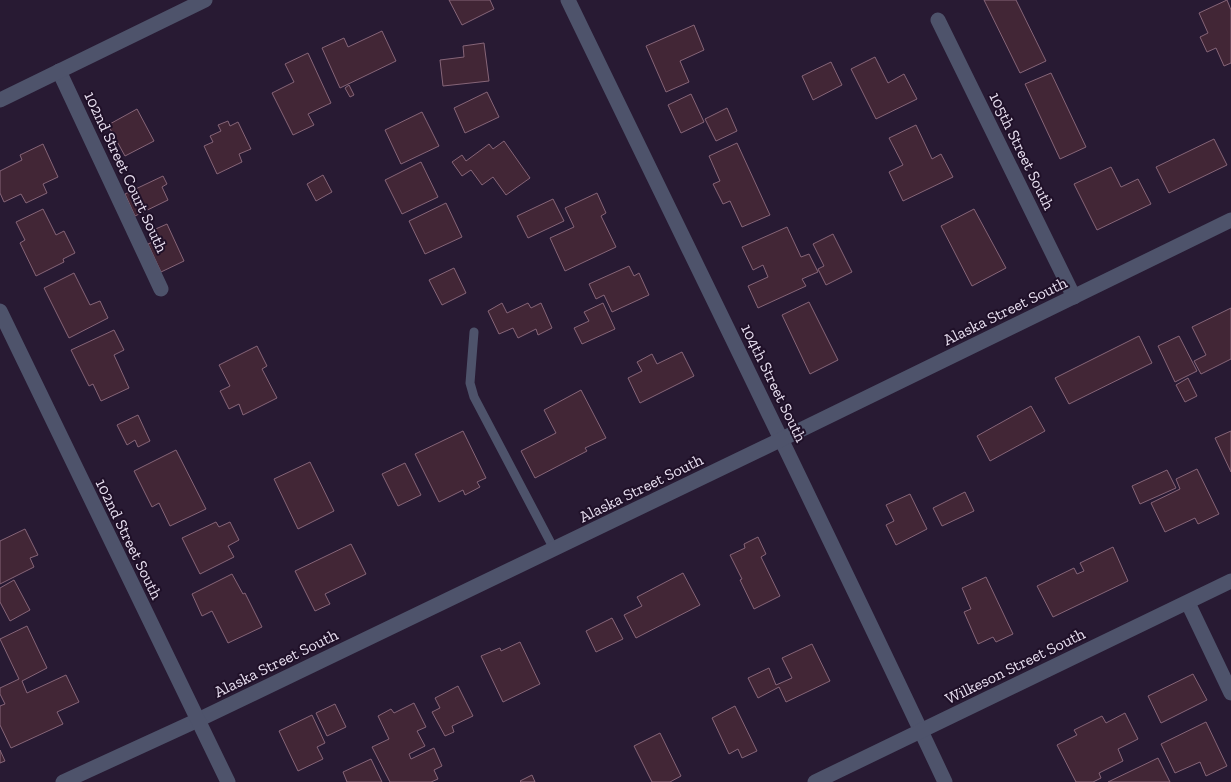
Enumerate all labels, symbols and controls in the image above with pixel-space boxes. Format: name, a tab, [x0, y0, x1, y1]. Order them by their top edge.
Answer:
street label: 102nd Street Court South	[80, 88, 172, 256]
street label: 105th Street South	[985, 89, 1059, 213]
street label: Alaska Street South	[940, 273, 1070, 349]
street label: 104th Street South	[737, 321, 811, 445]
street label: Alaska Street South	[576, 450, 706, 526]
street label: 102nd Street South	[92, 476, 166, 602]
street label: Wilkeson Street South	[942, 624, 1088, 708]
street label: Alaska Street South	[211, 625, 341, 701]

